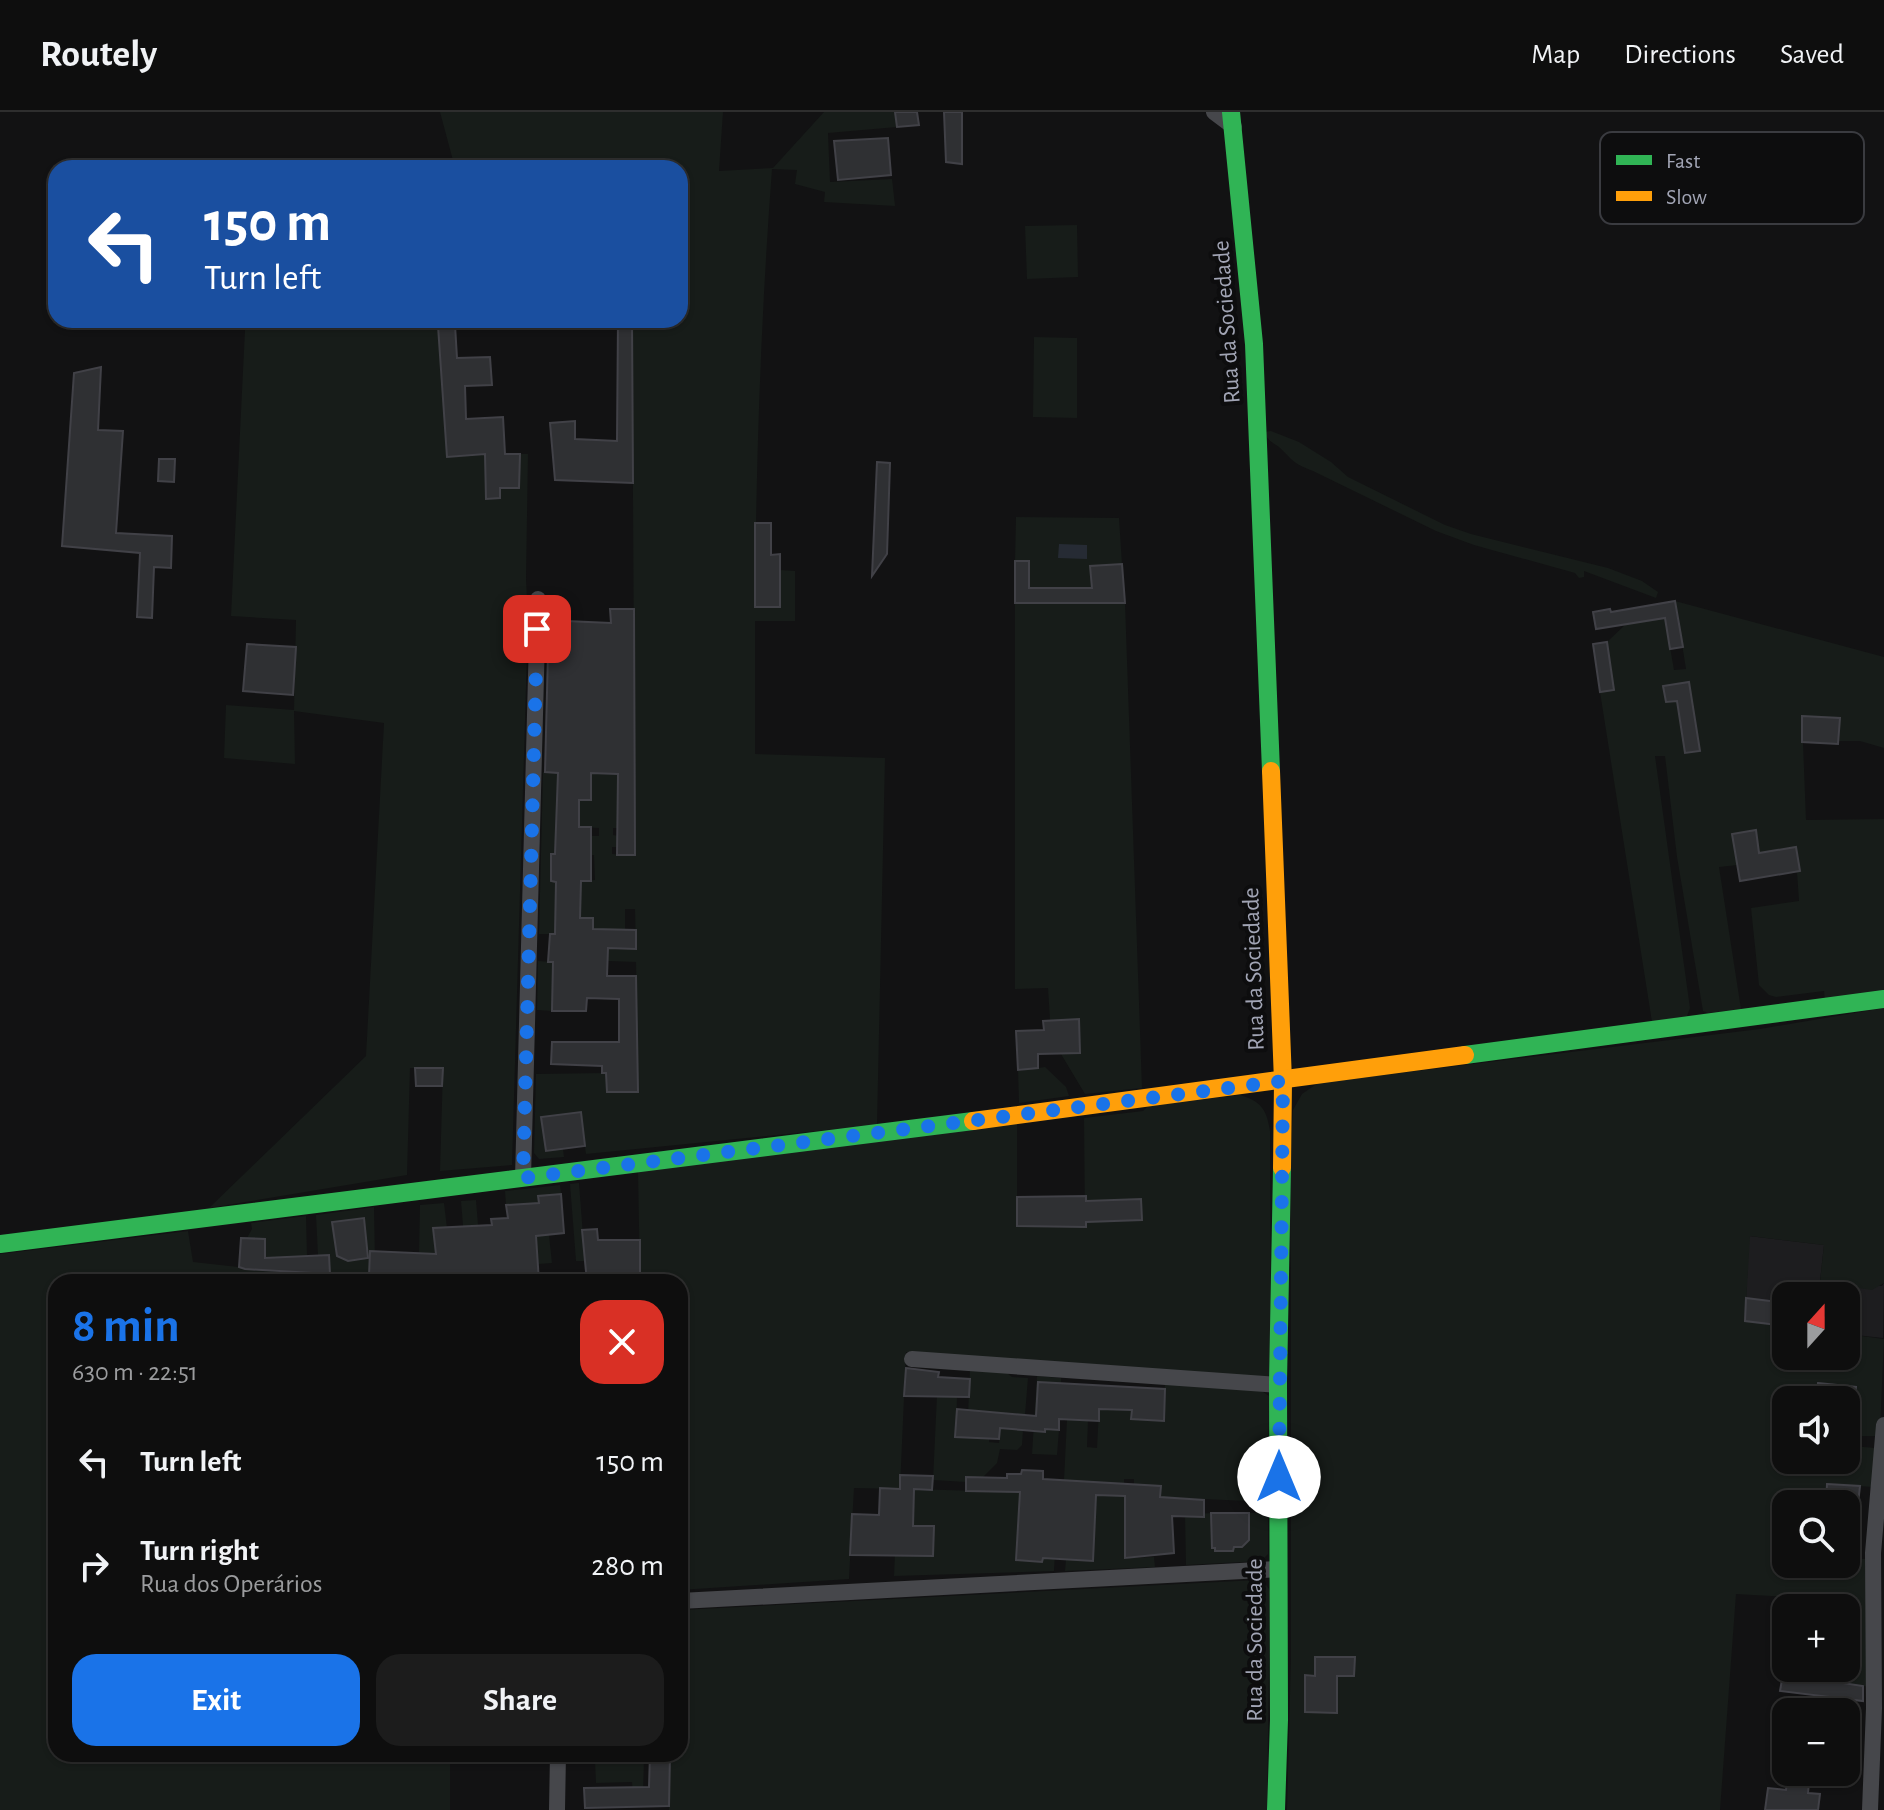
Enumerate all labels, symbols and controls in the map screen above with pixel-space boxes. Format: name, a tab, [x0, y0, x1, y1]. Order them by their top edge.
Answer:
text: Routely	[40, 36, 157, 74]
text: Map	[1531, 41, 1580, 69]
text: Directions	[1624, 41, 1736, 69]
text: Saved	[1780, 41, 1844, 69]
legend	[1600, 132, 1864, 224]
text: Fast	[1666, 150, 1700, 172]
text: Slow	[1666, 186, 1707, 208]
icon: left	[72, 192, 176, 296]
text: 150 m	[204, 195, 331, 251]
street label: Rua da Sociedade	[1209, 240, 1245, 404]
text: Turn left	[204, 260, 321, 296]
pin	[503, 595, 571, 663]
icon: arrive	[515, 607, 559, 651]
street label: Rua da Sociedade	[1239, 887, 1269, 1051]
north arrow	[1772, 1282, 1860, 1370]
map controls	[1772, 1282, 1860, 1786]
button: close	[580, 1300, 664, 1384]
text: 8 min	[72, 1303, 180, 1351]
text: 630 m · 22:51	[72, 1359, 198, 1385]
button: sound	[1772, 1386, 1860, 1474]
position arrow	[1237, 1435, 1321, 1519]
icon: left	[72, 1440, 116, 1484]
text: Turn left	[140, 1447, 241, 1477]
text: 150 m	[596, 1447, 664, 1477]
button: search	[1772, 1490, 1860, 1578]
text: Turn right	[140, 1536, 259, 1566]
icon: right	[72, 1544, 116, 1588]
text: 280 m	[591, 1551, 664, 1581]
street label: Rua da Sociedade	[1243, 1558, 1267, 1722]
text: Rua dos Operários	[140, 1571, 322, 1597]
button: +	[1772, 1594, 1860, 1682]
button: Exit	[72, 1654, 360, 1746]
button: Share	[376, 1654, 664, 1746]
button: −	[1772, 1698, 1860, 1786]

